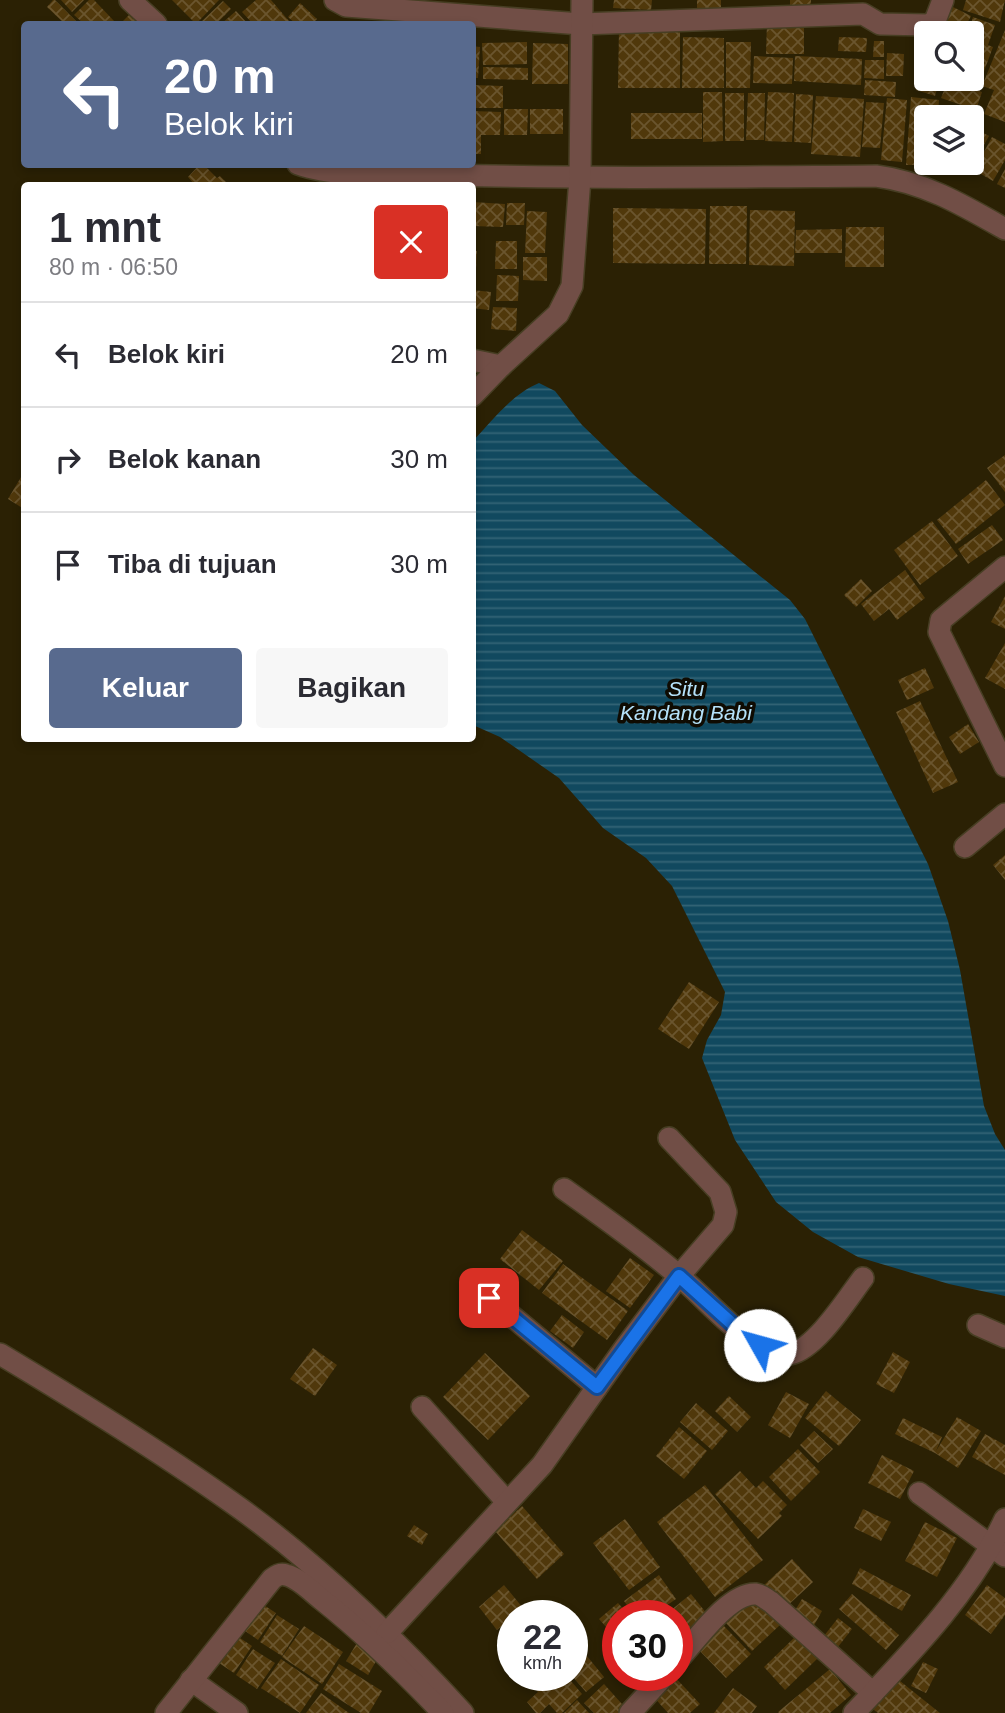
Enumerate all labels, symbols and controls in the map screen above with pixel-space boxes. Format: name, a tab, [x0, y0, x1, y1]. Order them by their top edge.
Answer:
map controls	[914, 21, 984, 175]
button: search	[914, 21, 984, 91]
icon: left	[49, 49, 140, 140]
text: 20 m	[164, 49, 276, 103]
button: layers	[914, 105, 984, 175]
text: Belok kiri	[164, 106, 294, 142]
text: 1 mnt	[49, 204, 161, 251]
button: close	[374, 205, 448, 279]
text: 80 m · 06:50	[49, 254, 178, 280]
icon: left	[49, 336, 87, 374]
text: Belok kiri	[108, 339, 225, 369]
text: 20 m	[390, 339, 448, 369]
icon: right	[49, 441, 87, 479]
text: Belok kanan	[108, 444, 261, 474]
text: 30 m	[390, 444, 448, 474]
icon: arrive	[49, 546, 87, 584]
text: Tiba di tujuan	[108, 549, 277, 579]
text: 30 m	[390, 549, 448, 579]
button: Keluar	[49, 648, 242, 728]
button: Bagikan	[256, 648, 448, 728]
water label: Situ Kandang Babi	[620, 677, 753, 724]
pin	[459, 1268, 519, 1328]
icon: arrive	[470, 1279, 508, 1317]
position arrow	[723, 1308, 797, 1382]
speed limit sign: 30	[602, 1600, 693, 1691]
text: 22	[523, 1617, 562, 1656]
text: km/h	[523, 1653, 562, 1673]

